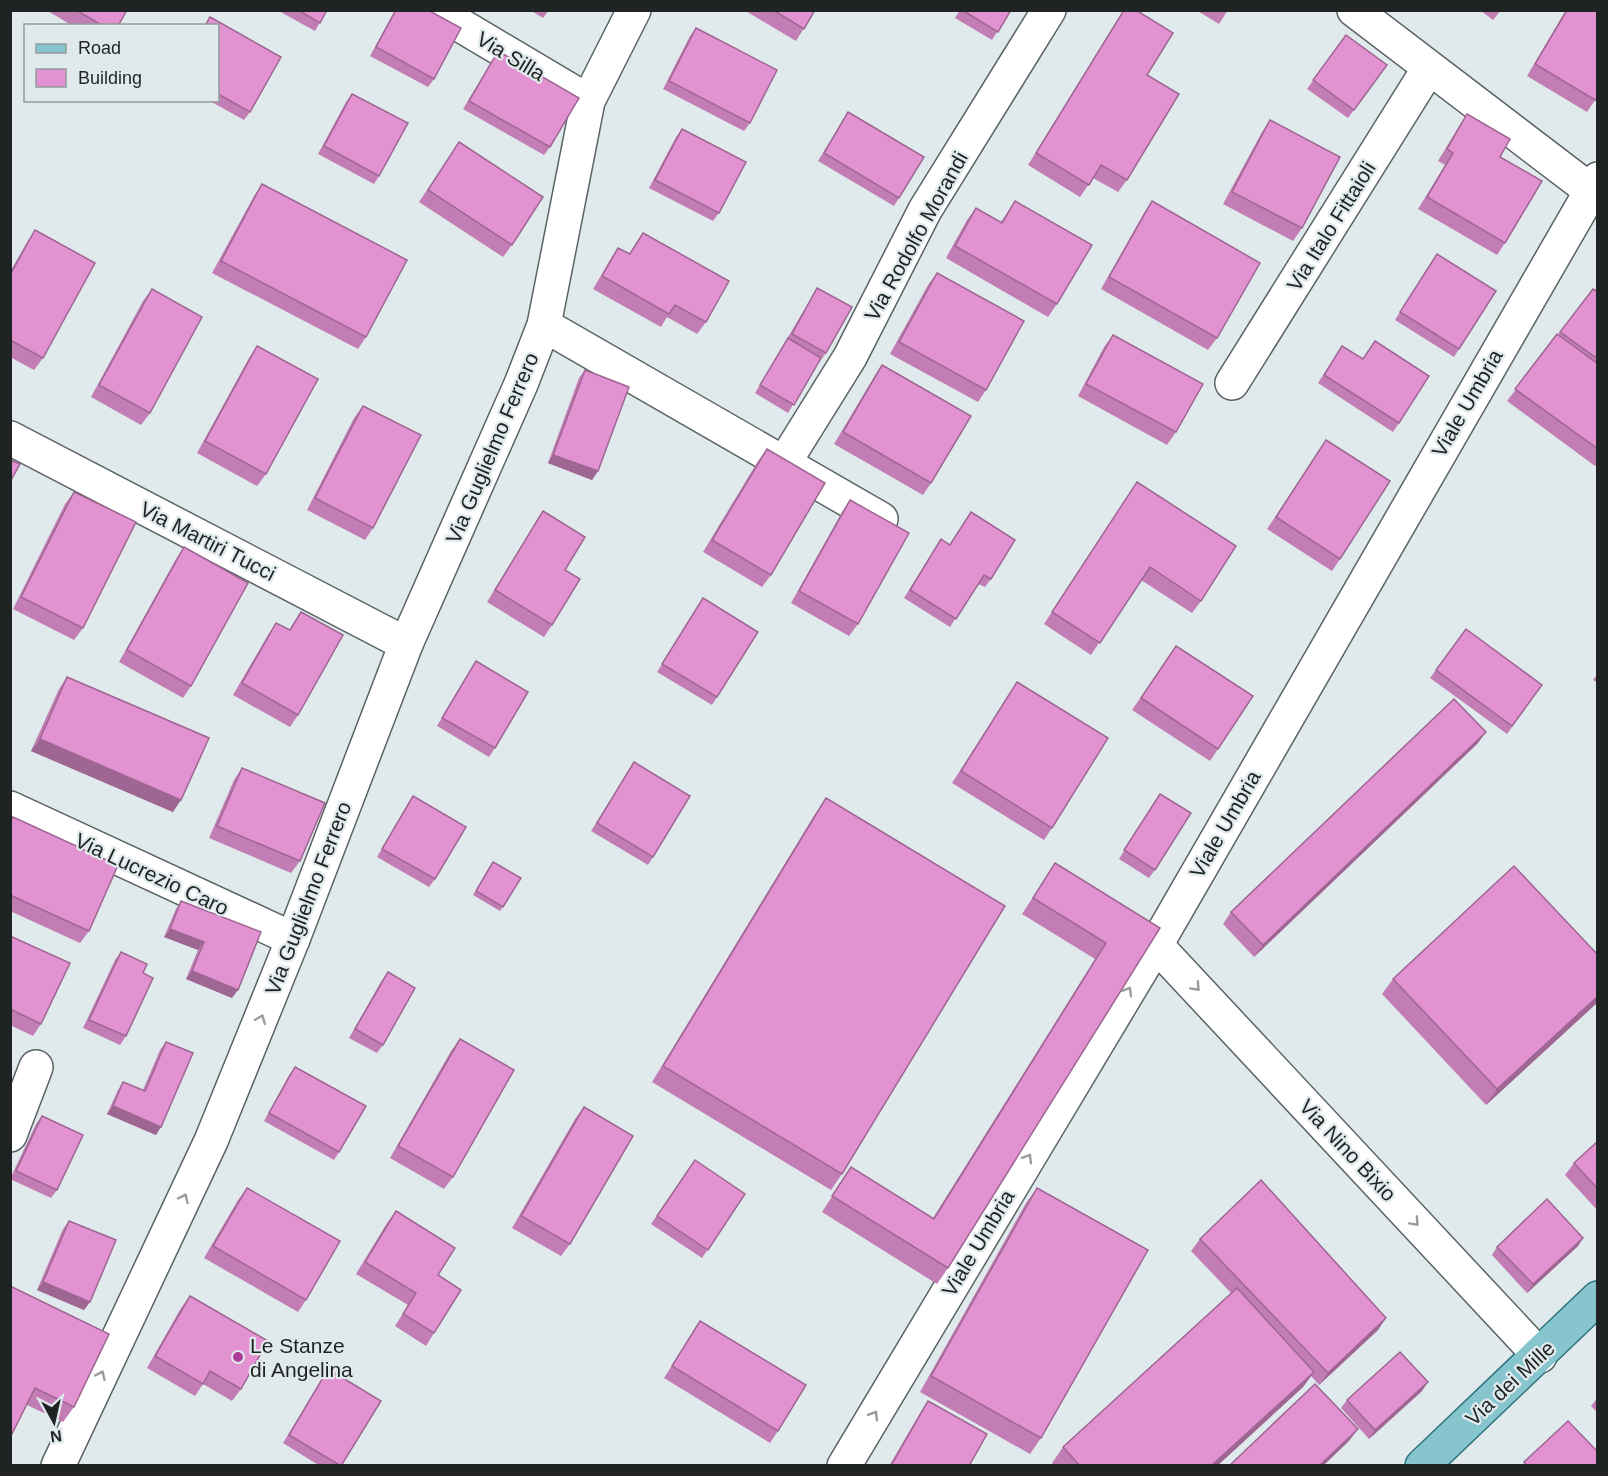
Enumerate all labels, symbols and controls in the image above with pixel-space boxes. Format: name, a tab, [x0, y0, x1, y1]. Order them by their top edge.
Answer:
legend	[24, 24, 219, 102]
street label: Via Silla	[473, 27, 550, 85]
text: Road	[78, 38, 121, 58]
text: Building	[78, 68, 142, 88]
street label: Via Rodolfo Morandi	[860, 147, 972, 325]
street label: Via Italo Fittaioli	[1282, 157, 1380, 295]
street label: Viale Umbria	[1427, 345, 1507, 461]
street label: Via Guglielmo Ferrero	[441, 349, 543, 547]
street label: Via Martiri Tucci	[136, 497, 280, 585]
street label: Viale Umbria	[1185, 766, 1265, 882]
street label: Via Guglielmo Ferrero	[261, 798, 355, 998]
street label: Via Lucrezio Caro	[72, 828, 232, 920]
one-way arrow	[1189, 981, 1200, 991]
one-way arrow	[1121, 986, 1133, 997]
one-way arrow	[253, 1014, 266, 1025]
street label: Via Nino Bixio	[1295, 1094, 1401, 1206]
one-way arrow	[1021, 1154, 1033, 1164]
street label: Viale Umbria	[937, 1185, 1019, 1300]
one-way arrow	[176, 1194, 188, 1205]
one-way arrow	[1408, 1215, 1419, 1226]
place label: Le Stanze di Angelina	[250, 1334, 353, 1381]
street label: Via dei Mille	[1461, 1336, 1559, 1430]
marker: Le Stanze di Angelina	[231, 1350, 245, 1364]
one-way arrow	[93, 1370, 105, 1381]
north arrow	[24, 1392, 84, 1452]
one-way arrow	[867, 1411, 879, 1421]
text: N	[49, 1427, 63, 1446]

